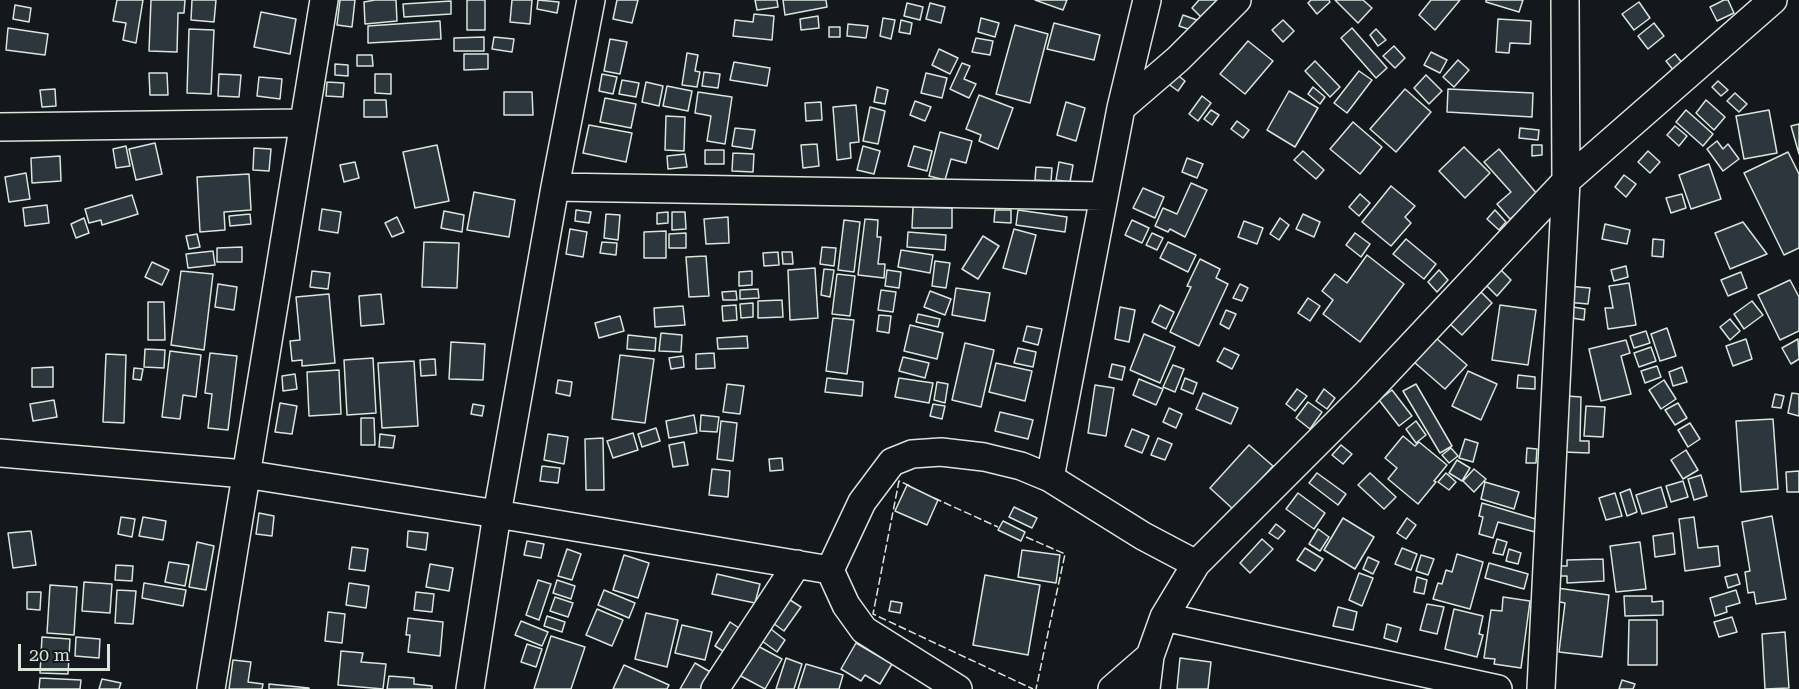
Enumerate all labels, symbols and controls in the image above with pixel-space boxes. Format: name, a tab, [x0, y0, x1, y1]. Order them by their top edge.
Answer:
scale bar	[21, 632, 112, 670]
text: 20 m	[29, 644, 70, 665]

